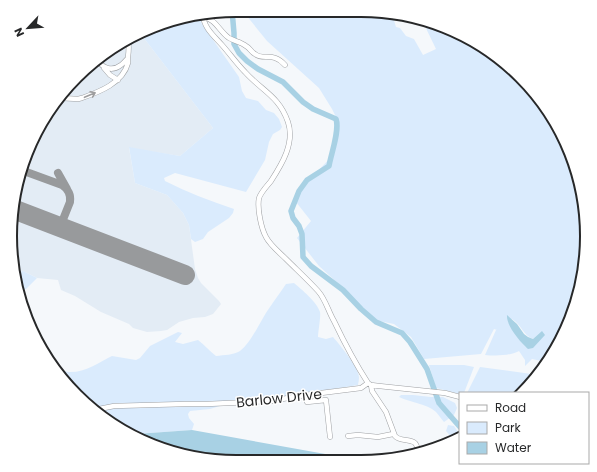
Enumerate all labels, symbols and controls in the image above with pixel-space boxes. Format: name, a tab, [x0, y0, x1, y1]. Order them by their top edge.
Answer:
north arrow	[8, 8, 48, 48]
text: N	[10, 25, 28, 40]
one-way arrow	[84, 90, 96, 98]
street label: Barlow Drive	[235, 384, 323, 412]
legend	[459, 392, 589, 464]
text: Road	[495, 399, 526, 416]
text: Park	[495, 419, 522, 436]
text: Water	[495, 439, 532, 456]

